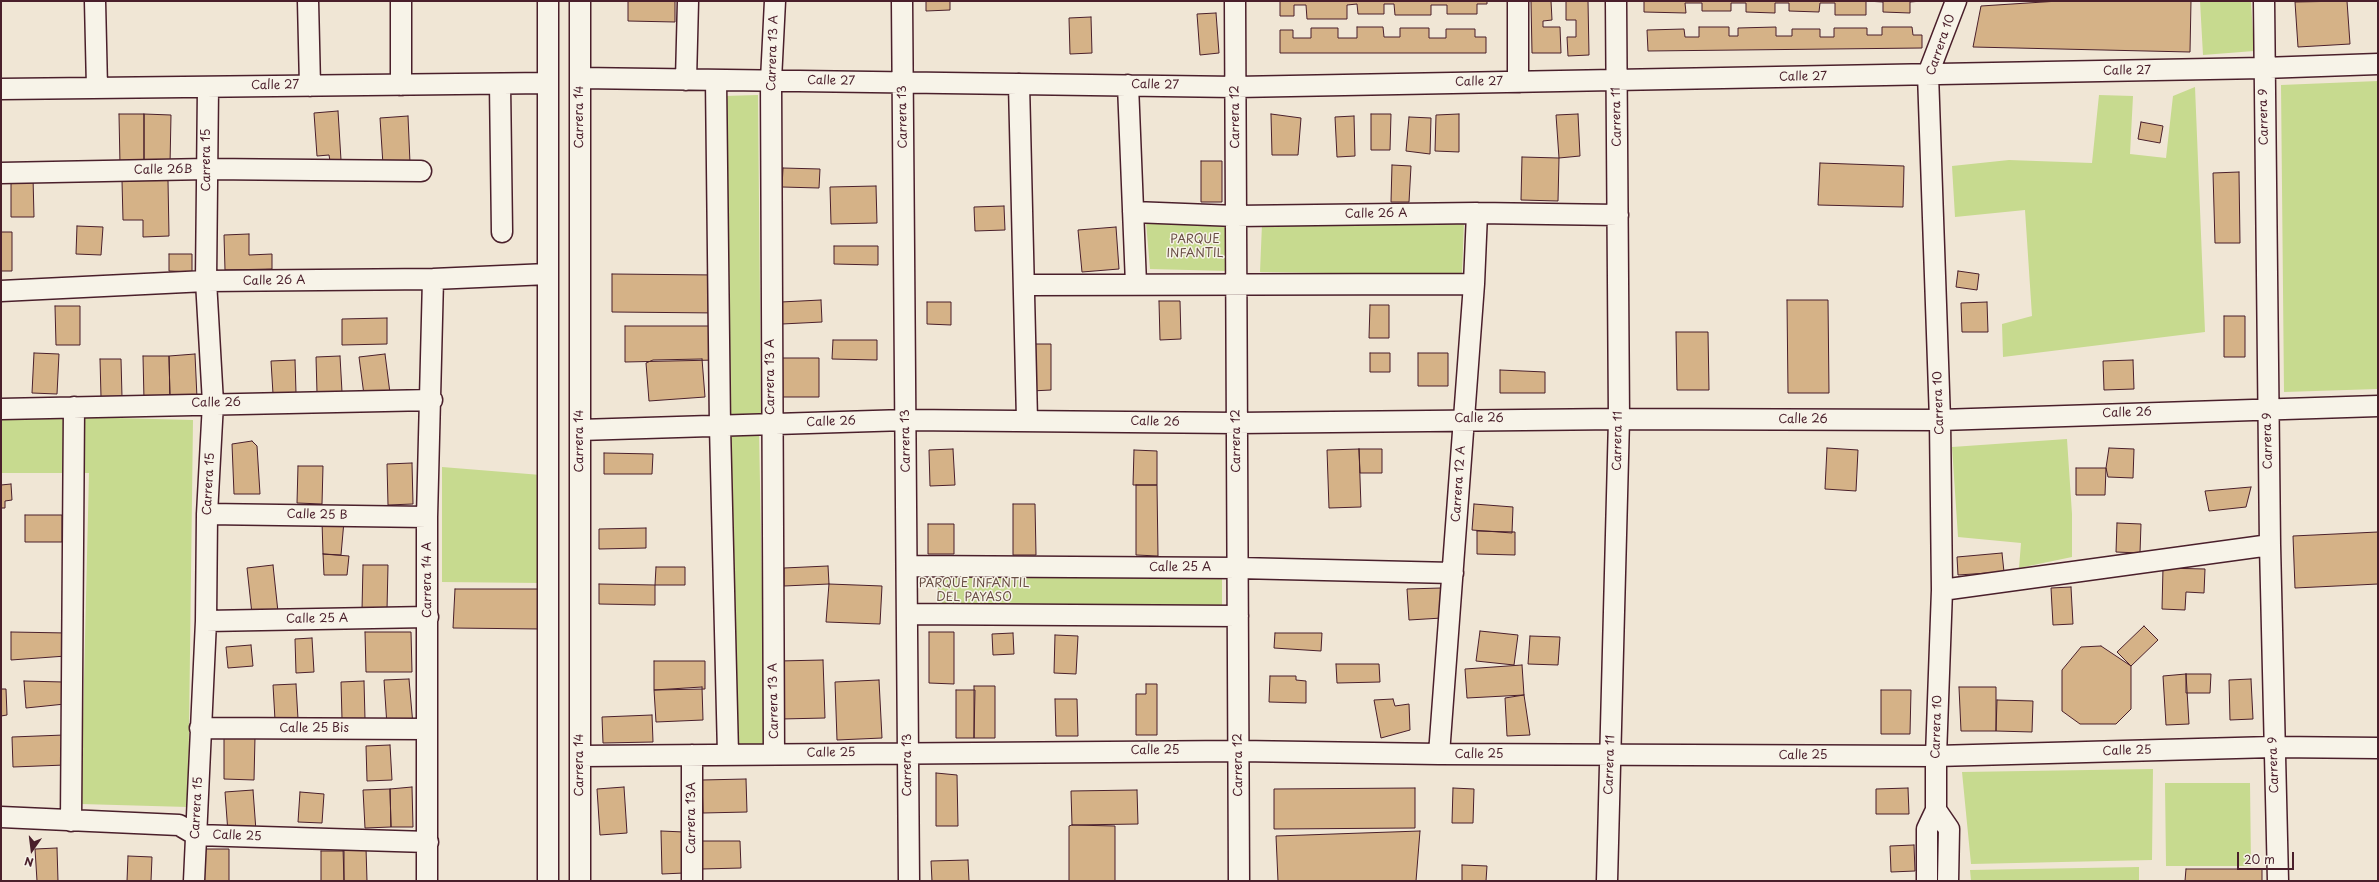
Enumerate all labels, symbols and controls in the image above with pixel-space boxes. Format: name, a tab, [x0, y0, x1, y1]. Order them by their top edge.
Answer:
street label: Carrera 10	[1924, 12, 1958, 78]
street label: Carrera 13 A	[764, 15, 782, 91]
street label: Calle 27	[2103, 63, 2151, 79]
street label: Calle 27	[1779, 69, 1827, 85]
street label: Calle 27	[807, 73, 855, 89]
street label: Calle 27	[1455, 74, 1503, 90]
street label: Calle 27	[1131, 77, 1179, 93]
street label: Calle 27	[251, 79, 299, 93]
street label: Carrera 14	[573, 85, 587, 149]
street label: Carrera 13	[895, 85, 911, 149]
street label: Carrera 12	[1229, 85, 1243, 149]
street label: Carrera 11	[1609, 87, 1625, 147]
street label: Carrera 9	[2256, 88, 2272, 146]
street label: Carrera 15	[200, 129, 214, 191]
street label: Calle 26B	[134, 162, 192, 178]
street label: Calle 26 A	[1345, 206, 1407, 222]
park label: PARQUE INFANTIL	[1166, 233, 1224, 261]
street label: Calle 26 A	[243, 273, 305, 289]
street label: Carrera 13 A	[764, 339, 778, 415]
street label: Carrera 10	[1931, 371, 1947, 435]
street label: Calle 26	[191, 395, 241, 411]
street label: Calle 26	[2102, 405, 2152, 421]
street label: Carrera 14	[573, 409, 587, 473]
street label: Carrera 13	[898, 409, 914, 473]
street label: Carrera 12	[1230, 409, 1244, 473]
street label: Carrera 11	[1610, 411, 1626, 471]
street label: Calle 26	[1454, 412, 1504, 426]
street label: Carrera 9	[2260, 412, 2276, 470]
street label: Calle 26	[1778, 413, 1828, 427]
street label: Calle 26	[806, 414, 856, 430]
street label: Calle 26	[1130, 414, 1180, 430]
street label: Carrera 12 A	[1449, 445, 1469, 523]
street label: Carrera 15	[200, 452, 218, 516]
street label: Calle 25 B	[286, 507, 348, 523]
street label: Carrera 14 A	[421, 542, 435, 618]
street label: Calle 25 A	[1149, 561, 1211, 575]
park label: PARQUE INFANTIL DEL PAYASO	[919, 577, 1029, 605]
street label: Calle 25 A	[286, 611, 348, 627]
street label: Carrera 13 A	[766, 663, 782, 739]
street label: Carrera 10	[1929, 695, 1945, 759]
street label: Calle 25 Bis	[279, 722, 349, 736]
street label: Carrera 14	[573, 733, 587, 797]
street label: Carrera 13	[901, 733, 915, 797]
street label: Carrera 12	[1232, 733, 1246, 797]
street label: Carrera 11	[1602, 735, 1618, 795]
street label: Carrera 9	[2266, 736, 2282, 794]
street label: Calle 25	[2102, 743, 2152, 759]
street label: Calle 25	[1130, 744, 1180, 758]
street label: Calle 25	[806, 745, 856, 761]
street label: Calle 25	[1454, 748, 1504, 762]
street label: Calle 25	[1778, 749, 1828, 763]
street label: Carrera 15	[188, 776, 206, 840]
street label: Carrera 13A	[685, 782, 699, 854]
street label: Calle 25	[212, 828, 262, 844]
north arrow	[12, 830, 52, 870]
scale bar	[2239, 844, 2296, 870]
text: 20 m	[2244, 850, 2275, 868]
text: N	[23, 853, 35, 871]

